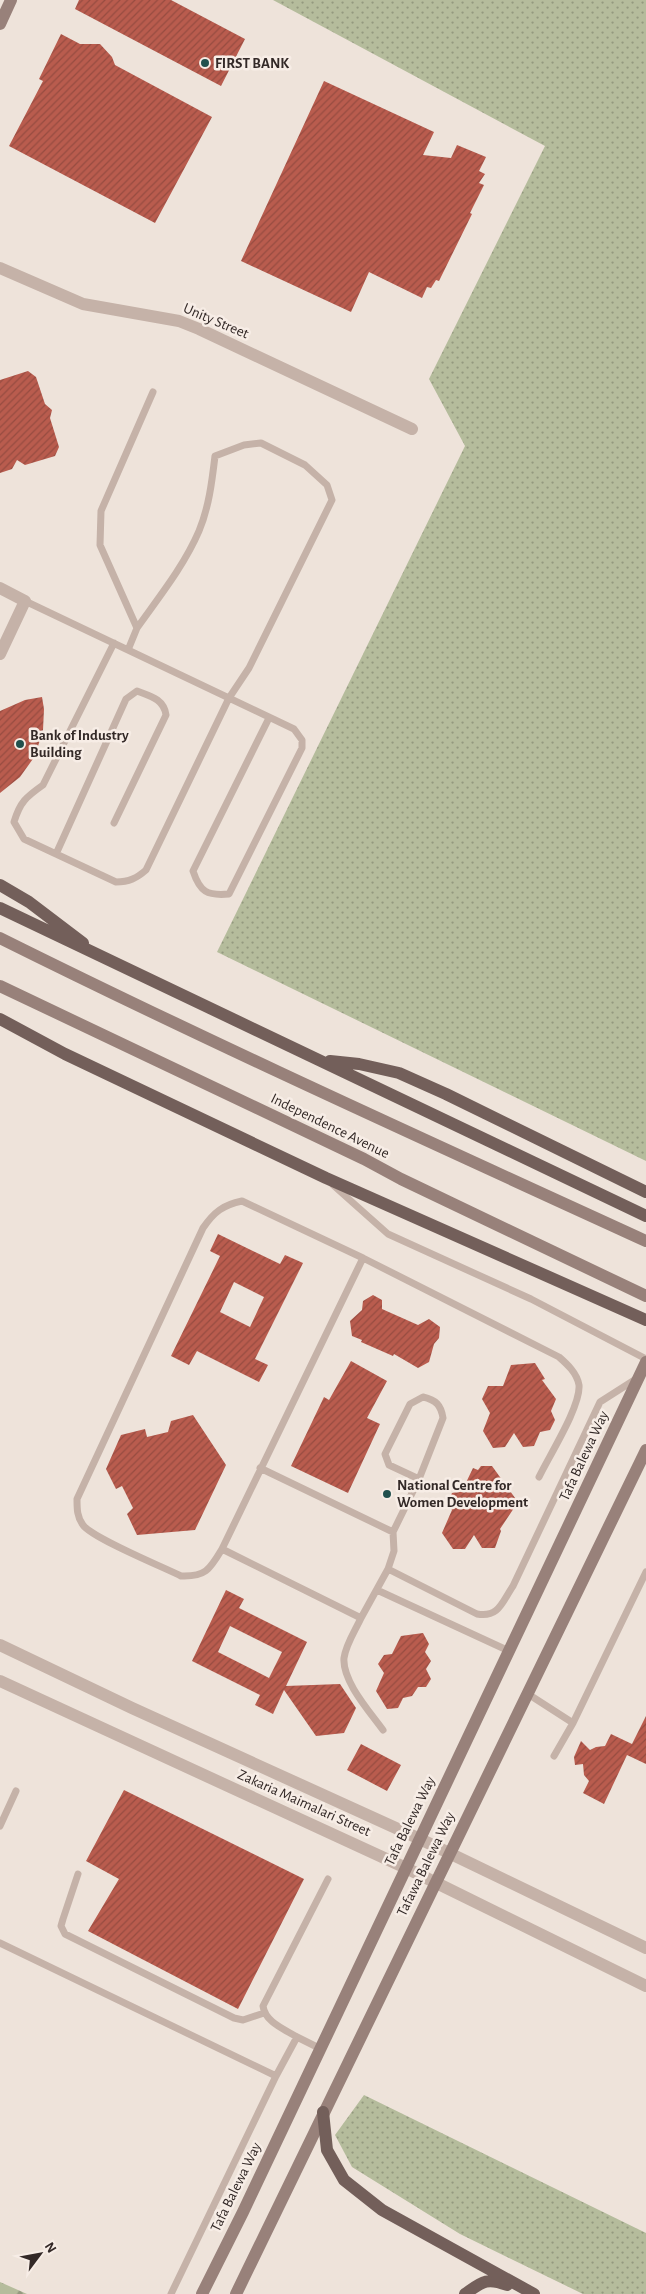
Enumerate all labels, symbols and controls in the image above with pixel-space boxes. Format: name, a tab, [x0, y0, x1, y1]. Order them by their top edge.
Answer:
place label: FIRST BANK	[215, 56, 289, 71]
marker: FIRST BANK	[199, 57, 211, 69]
street label: Unity Street	[181, 301, 251, 342]
place label: Bank of Industry Building	[30, 728, 129, 760]
marker: Bank of Industry Building	[14, 738, 26, 750]
street label: Independence Avenue	[268, 1091, 392, 1161]
street label: Tafa Balewa Way	[557, 1408, 612, 1503]
place label: National Centre for Women Development	[397, 1478, 528, 1510]
marker: National Centre for Women Development	[381, 1488, 393, 1500]
street label: Zakaria Maimalari Street	[235, 1767, 373, 1839]
street label: Tafa Balewa Way	[382, 1773, 438, 1868]
street label: Tafawa Balewa Way	[394, 1809, 458, 1919]
street label: Tafa Balewa Way	[208, 2139, 264, 2234]
north arrow	[15, 2229, 65, 2279]
text: N	[42, 2240, 59, 2255]

